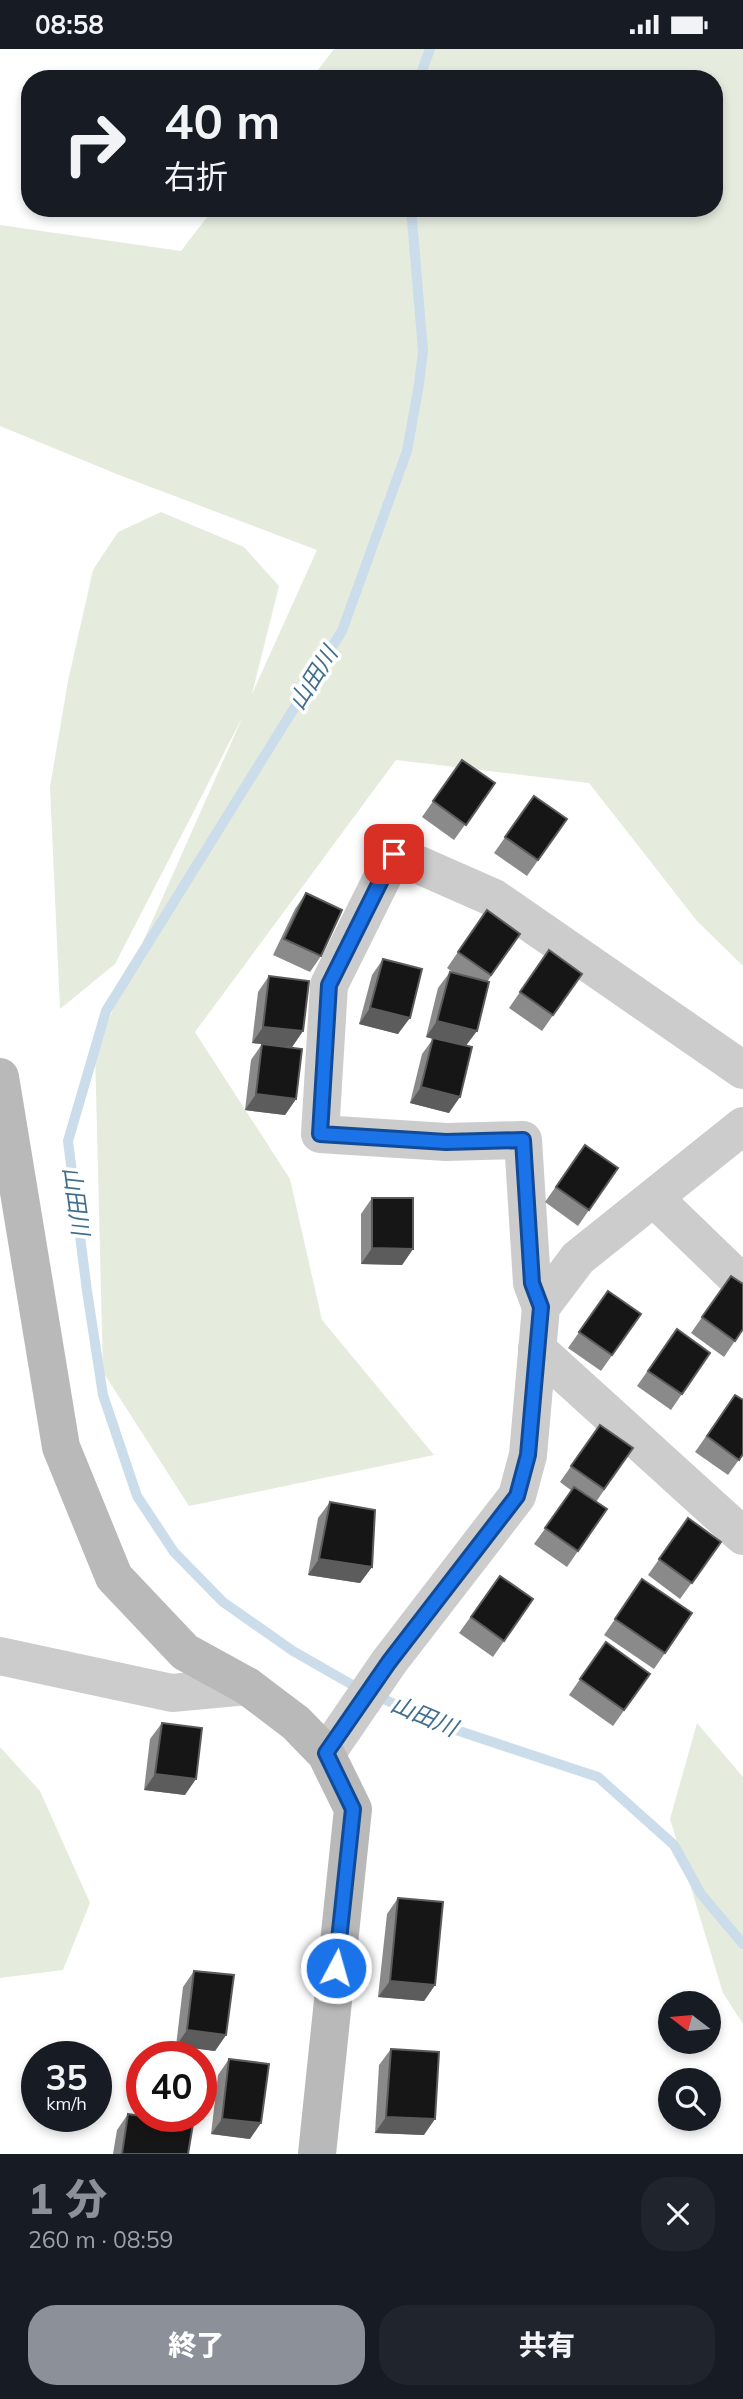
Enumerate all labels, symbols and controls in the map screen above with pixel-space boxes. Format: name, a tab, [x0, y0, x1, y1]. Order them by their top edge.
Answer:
text: 08:58	[35, 8, 104, 41]
text: 40 m	[164, 90, 280, 151]
icon: right	[49, 98, 140, 189]
text: 右折	[164, 156, 228, 196]
water label: 山田川	[282, 638, 345, 715]
pin	[364, 824, 424, 884]
icon: arrive	[375, 835, 413, 873]
water label: 山田川	[57, 1165, 96, 1240]
water label: 山田川	[387, 1689, 464, 1744]
position arrow	[299, 1931, 373, 2005]
north arrow	[658, 1991, 721, 2055]
map controls	[658, 1991, 721, 2131]
speed limit sign: 40	[126, 2041, 217, 2132]
text: 35	[45, 2055, 88, 2099]
button: search	[658, 2068, 721, 2131]
text: km/h	[46, 2092, 87, 2115]
text: 1 分	[28, 2172, 107, 2225]
button: close	[641, 2177, 715, 2251]
text: 260 m · 08:59	[28, 2225, 173, 2254]
button: 終了	[28, 2305, 365, 2385]
button: 共有	[379, 2305, 715, 2385]

